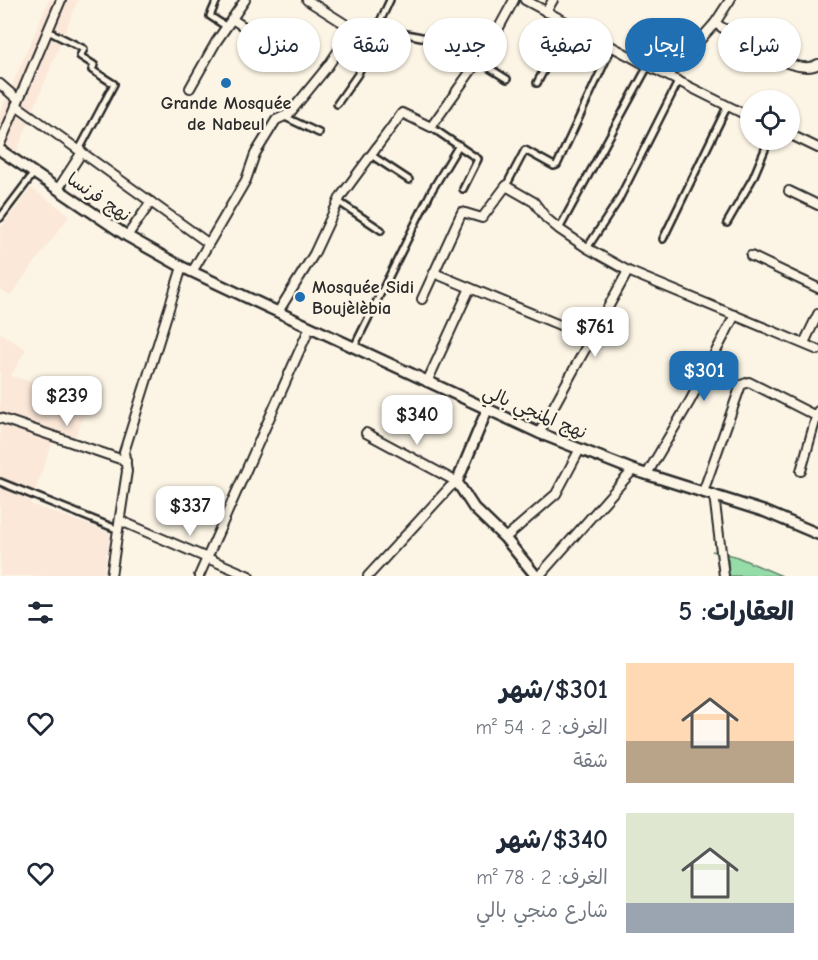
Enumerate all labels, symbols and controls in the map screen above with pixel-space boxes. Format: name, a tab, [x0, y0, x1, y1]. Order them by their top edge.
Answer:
chip: منزل	[237, 18, 320, 72]
chip: شقة	[332, 18, 411, 72]
chip: جديد	[423, 18, 507, 72]
chip: تصفية	[519, 18, 613, 72]
chip: إيجار	[625, 18, 706, 72]
chip: شراء	[718, 18, 801, 72]
marker: Grande Mosquée de Nabeul	[219, 76, 233, 90]
map controls	[740, 90, 800, 150]
button: locate	[740, 90, 800, 150]
place label: Grande Mosquée de Nabeul	[161, 93, 291, 135]
street label: نهج فرنسا	[62, 168, 135, 227]
place label: Mosquée Sidi Boujèlèbia	[312, 277, 414, 319]
marker: Mosquée Sidi Boujèlèbia	[293, 290, 307, 304]
pin: $761	[559, 307, 631, 358]
text: $761	[576, 315, 614, 338]
pin: $301	[668, 351, 740, 402]
text: $301	[683, 359, 725, 382]
pin: $239	[31, 376, 103, 427]
street label: نهج المنجي بالي	[478, 381, 590, 448]
text: $239	[46, 384, 88, 407]
pin: $340	[381, 395, 453, 446]
text: $340	[396, 403, 438, 426]
pin: $337	[154, 486, 226, 537]
text: $337	[170, 494, 210, 517]
icon: filters	[24, 596, 57, 629]
text: العقارات: 5	[678, 597, 794, 627]
text: $301/شهر	[500, 675, 608, 705]
icon: home	[674, 687, 746, 759]
icon: heart	[24, 707, 57, 740]
text: الغرف: 2 · 54 m²	[475, 716, 608, 739]
text: شقة	[573, 749, 608, 772]
text: $340/شهر	[498, 825, 608, 855]
icon: home	[674, 837, 746, 909]
icon: heart	[24, 857, 57, 890]
text: الغرف: 2 · 78 m²	[476, 866, 608, 889]
text: شارع منجي بالي	[476, 899, 608, 922]

